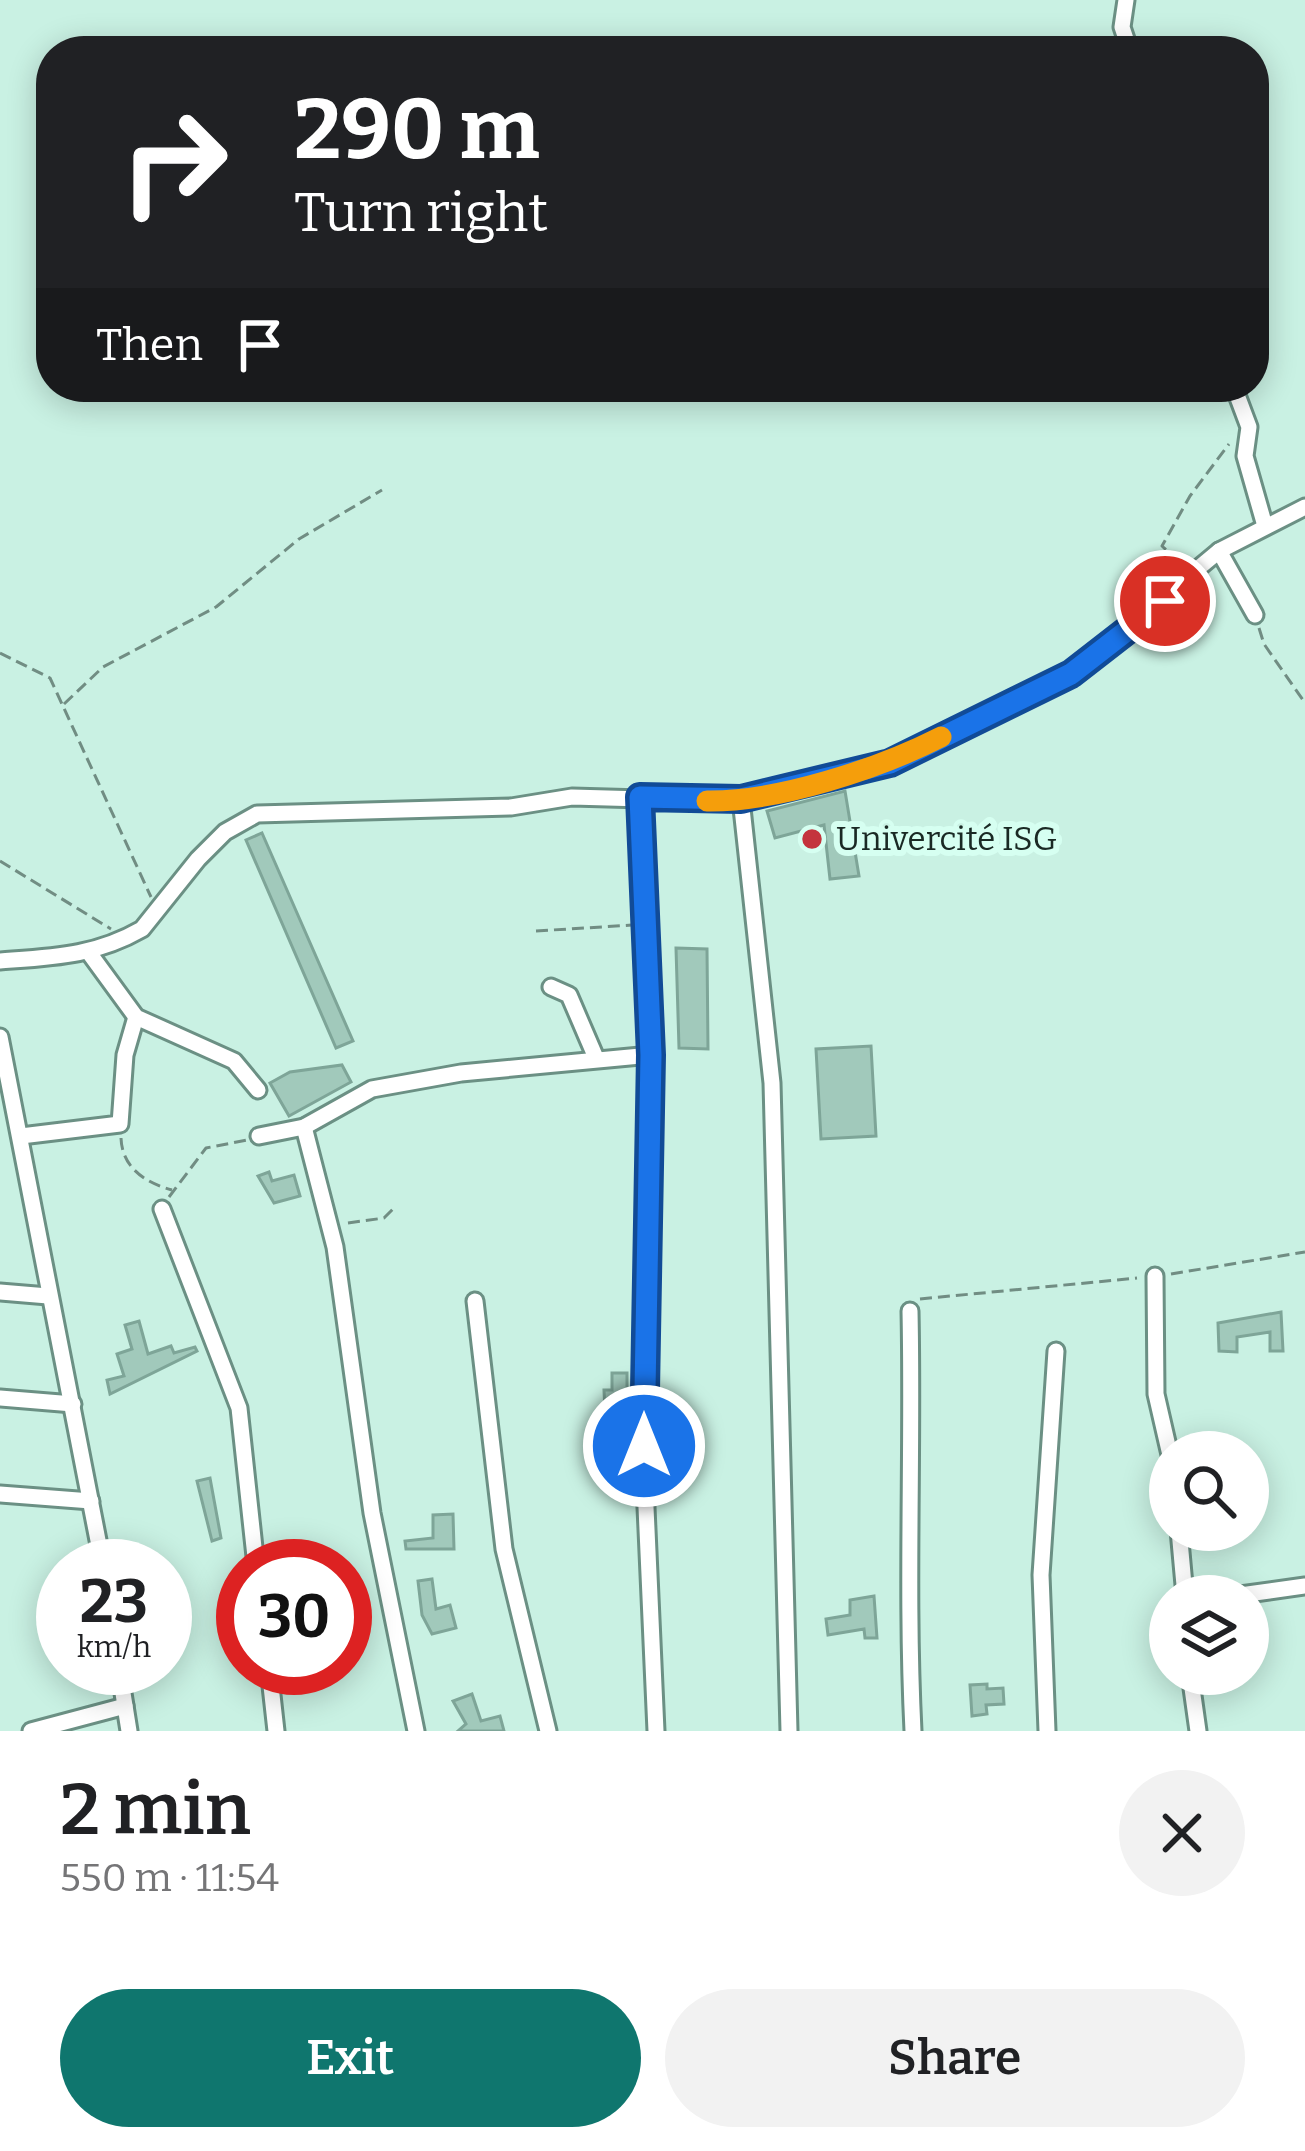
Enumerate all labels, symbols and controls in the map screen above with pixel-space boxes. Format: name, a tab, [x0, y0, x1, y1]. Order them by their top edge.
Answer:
text: 290 m	[294, 79, 540, 180]
icon: right	[96, 84, 252, 240]
text: Turn right	[294, 181, 548, 245]
icon: arrive	[227, 312, 293, 378]
text: Then	[96, 318, 203, 372]
pin	[1114, 550, 1216, 652]
icon: arrive	[1132, 568, 1198, 634]
place label: Univercité ISG	[836, 819, 1057, 859]
marker: Univercité ISG	[799, 826, 825, 852]
position arrow	[581, 1383, 707, 1509]
map controls	[1149, 1431, 1269, 1695]
button: search	[1149, 1431, 1269, 1551]
speed limit sign: 30	[216, 1539, 372, 1695]
text: 23	[80, 1566, 148, 1638]
button: layers	[1149, 1575, 1269, 1695]
text: km/h	[77, 1629, 151, 1665]
text: 2 min	[60, 1767, 251, 1853]
button: close	[1119, 1770, 1245, 1896]
text: 550 m · 11:54	[60, 1855, 279, 1901]
button: Exit	[60, 1989, 641, 2127]
button: Share	[665, 1989, 1245, 2127]

